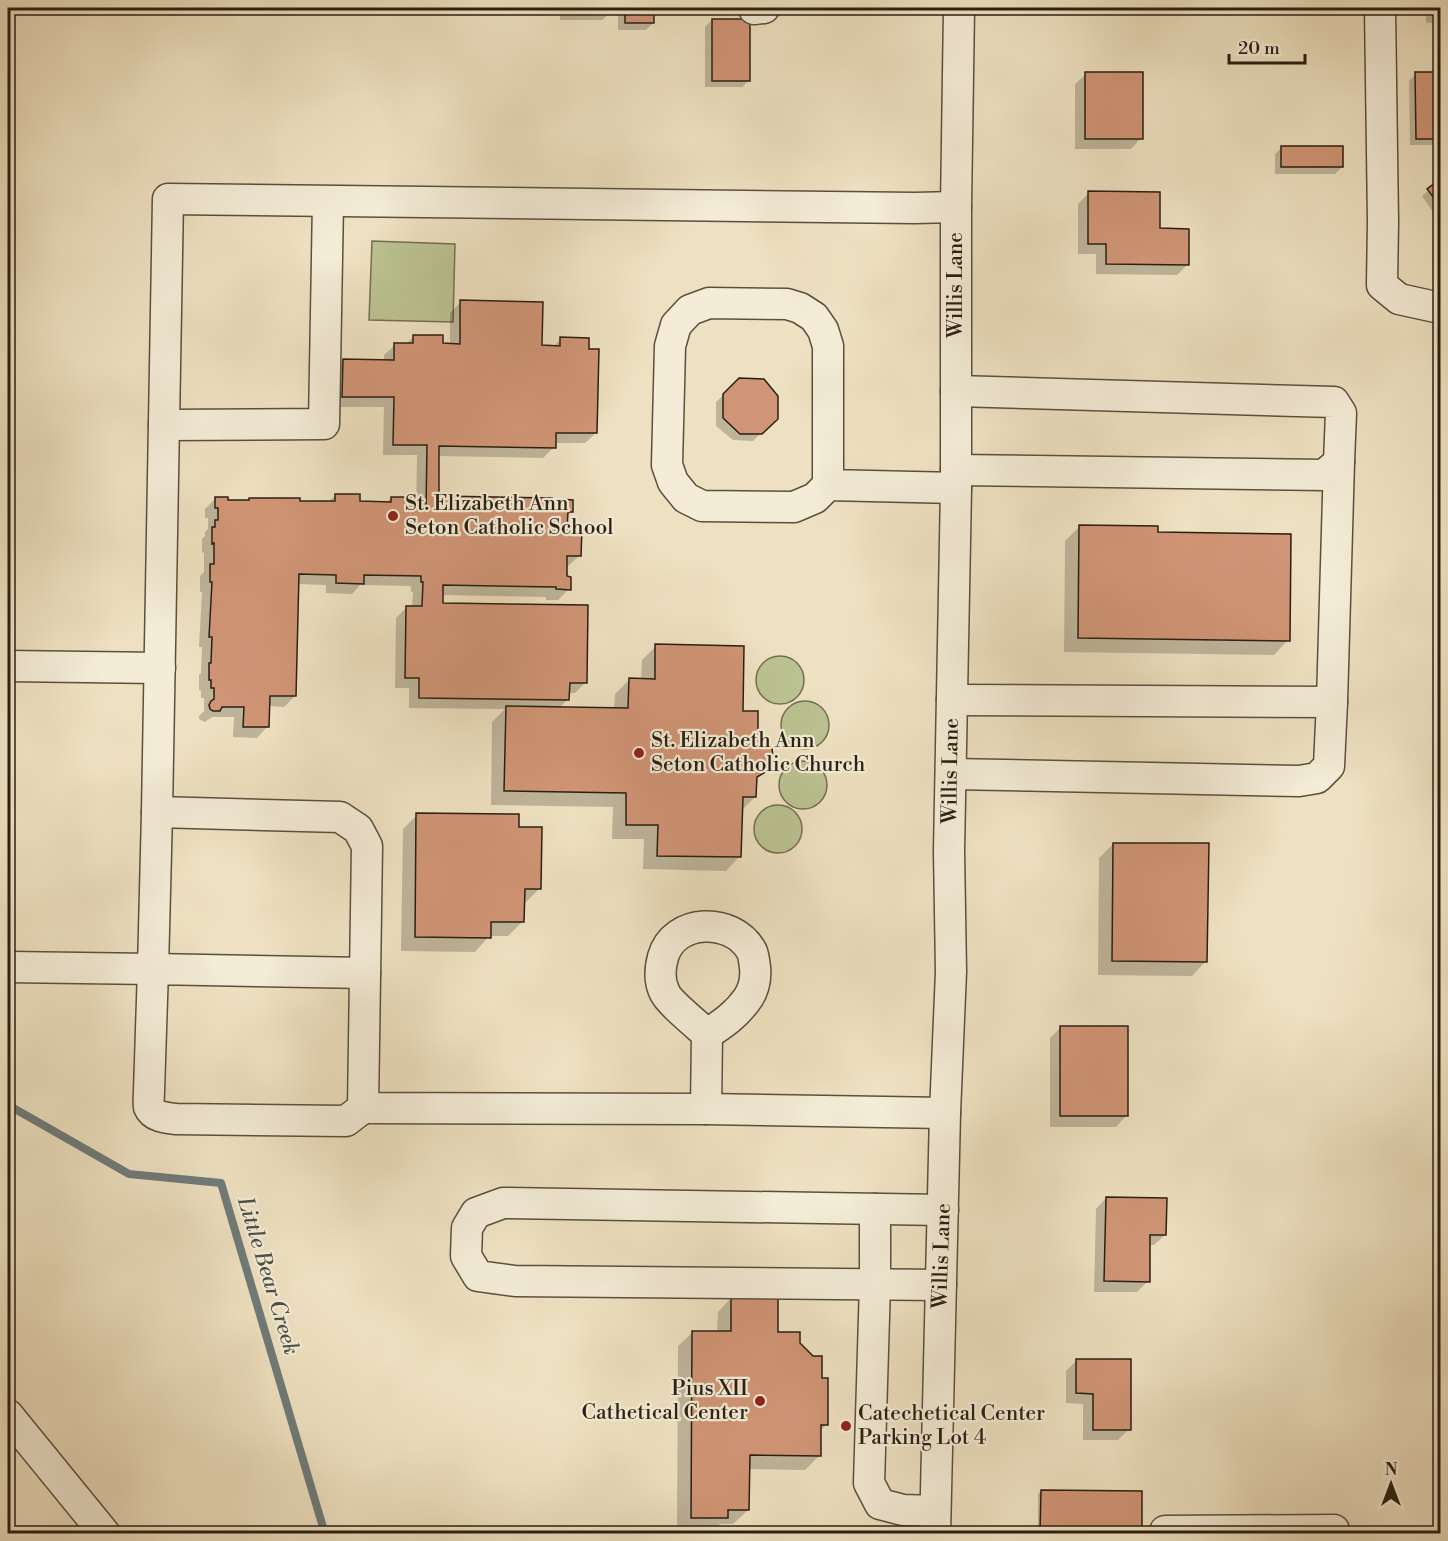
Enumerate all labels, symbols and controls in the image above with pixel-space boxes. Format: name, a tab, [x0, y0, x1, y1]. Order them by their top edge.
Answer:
scale bar	[1229, 27, 1306, 65]
text: 20 m	[1238, 37, 1280, 60]
street label: Willis Lane	[943, 232, 969, 339]
place label: St. Elizabeth Ann Seton Catholic School	[405, 491, 613, 541]
marker: St. Elizabeth Ann Seton Catholic School	[386, 509, 400, 523]
street label: Willis Lane	[937, 718, 965, 825]
place label: St. Elizabeth Ann Seton Catholic Church	[651, 728, 866, 778]
marker: St. Elizabeth Ann Seton Catholic Church	[632, 746, 646, 760]
water label: Little Bear Creek	[231, 1193, 305, 1358]
street label: Willis Lane	[927, 1203, 957, 1310]
place label: Pius XII Cathetical Center	[582, 1376, 748, 1426]
marker: Pius XII Cathetical Center	[753, 1394, 767, 1408]
place label: Catechetical Center Parking Lot 4	[858, 1401, 1045, 1451]
marker: Catechetical Center Parking Lot 4	[839, 1419, 853, 1433]
north arrow	[1361, 1454, 1421, 1514]
text: N	[1385, 1460, 1398, 1480]

